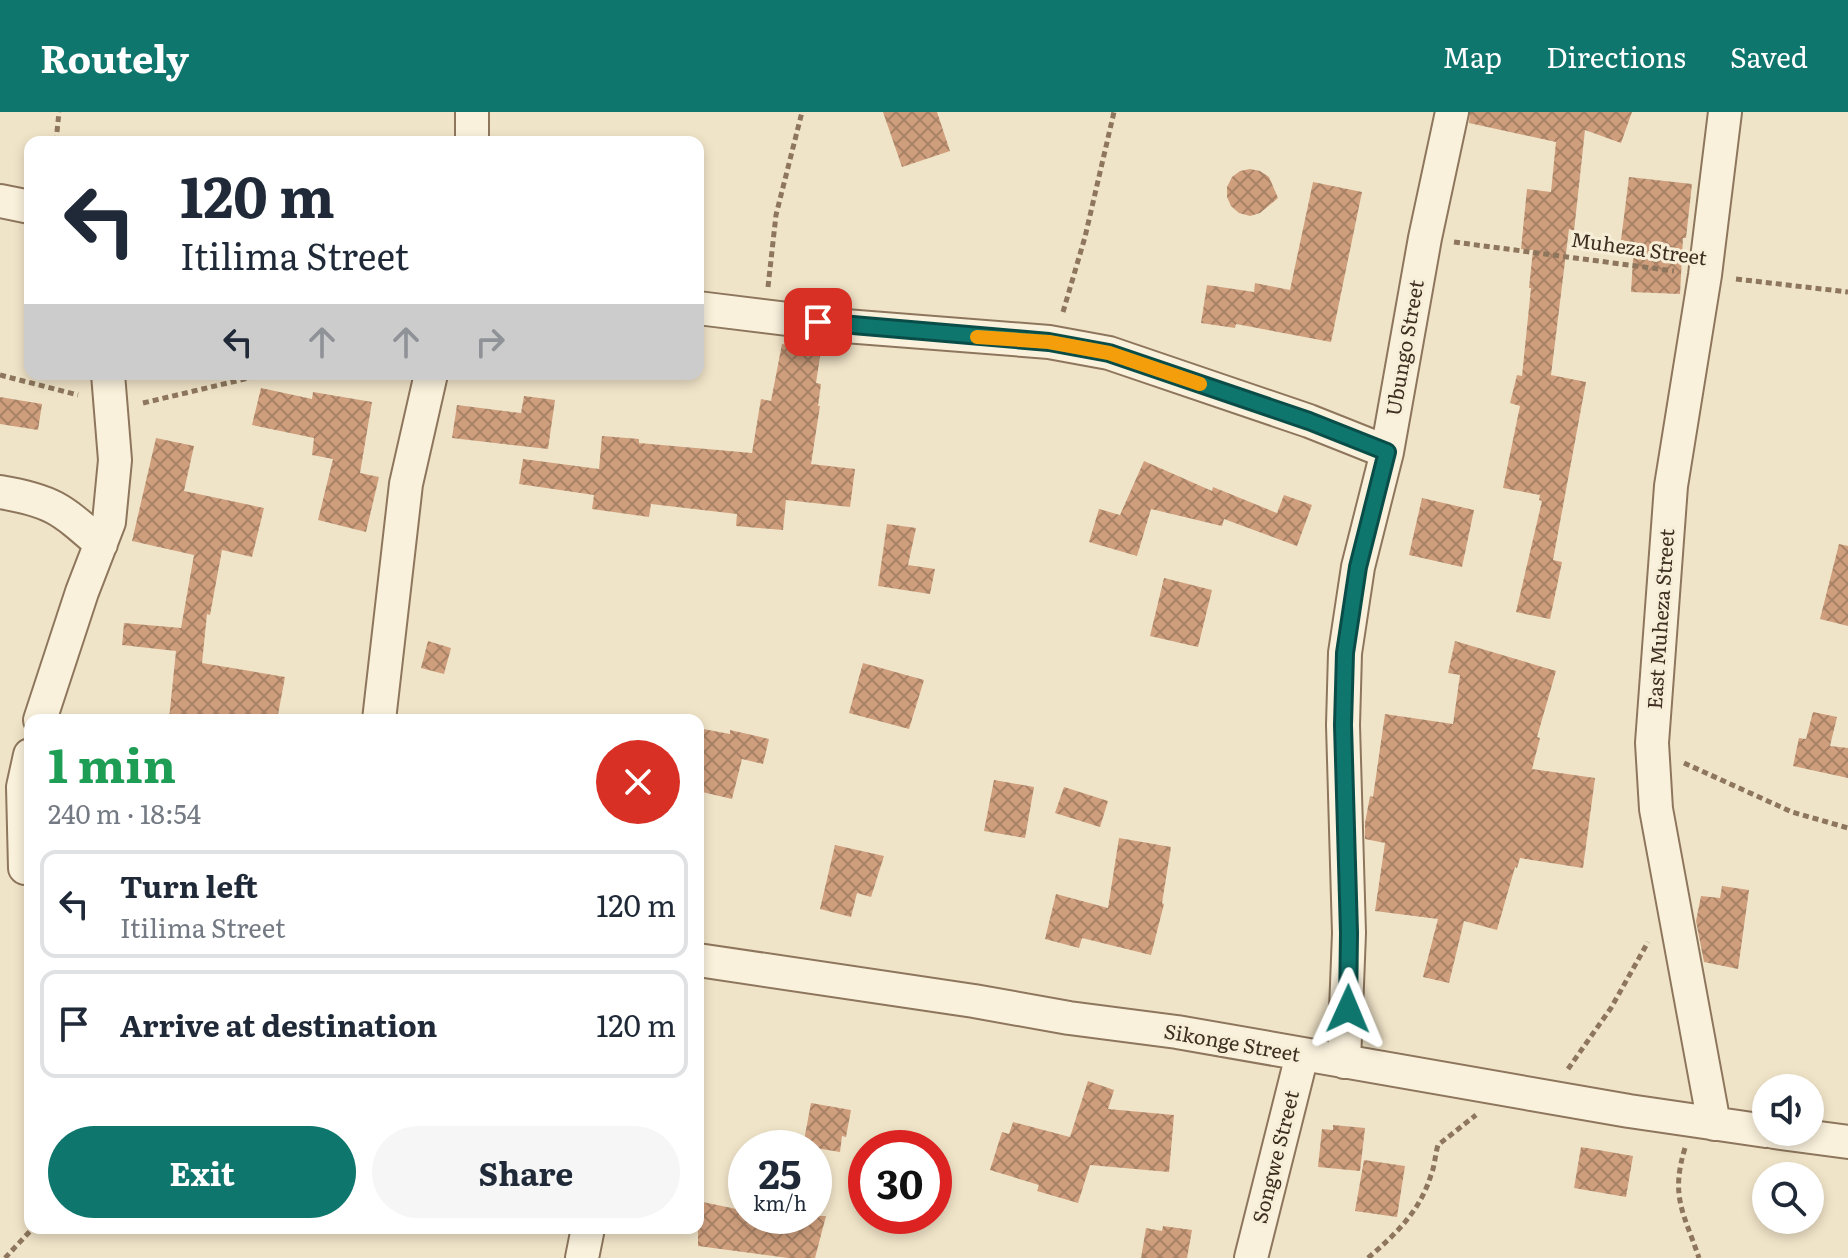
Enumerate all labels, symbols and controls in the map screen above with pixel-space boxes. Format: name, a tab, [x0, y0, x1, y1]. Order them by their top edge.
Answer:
text: Routely	[40, 28, 189, 85]
text: Map	[1443, 35, 1502, 77]
text: Directions	[1546, 35, 1686, 77]
text: Saved	[1730, 35, 1808, 77]
text: 120 m	[180, 152, 335, 235]
icon: left	[48, 168, 152, 272]
street label: Muheza Street	[1569, 223, 1709, 271]
text: Itilima Street	[180, 228, 409, 281]
street label: Ubungo Street	[1376, 277, 1430, 418]
pin	[784, 288, 852, 356]
icon: arrive	[796, 300, 840, 344]
icon: left	[216, 320, 260, 364]
icon: ahead	[300, 320, 344, 364]
icon: ahead	[384, 320, 428, 364]
icon: right	[468, 320, 512, 364]
street label: East Muheza Street	[1638, 527, 1680, 710]
text: 1 min	[48, 727, 176, 798]
button: close	[596, 740, 680, 824]
text: 240 m · 18:54	[48, 793, 201, 832]
text: Turn left	[120, 863, 258, 907]
icon: left	[52, 882, 96, 926]
text: 120 m	[596, 882, 676, 926]
text: Itilima Street	[120, 907, 285, 946]
position arrow	[1306, 967, 1390, 1051]
icon: arrive	[52, 1002, 96, 1046]
text: Arrive at destination	[120, 1002, 437, 1046]
text: 120 m	[596, 1002, 676, 1046]
street label: Sikonge Street	[1162, 1014, 1303, 1068]
map controls	[1752, 1074, 1824, 1234]
button: sound	[1752, 1074, 1824, 1146]
street label: Songwe Street	[1243, 1087, 1305, 1226]
button: Exit	[48, 1126, 356, 1218]
button: Share	[372, 1126, 680, 1218]
speed limit sign: 30	[848, 1130, 952, 1234]
text: 25	[758, 1142, 802, 1201]
button: search	[1752, 1162, 1824, 1234]
text: km/h	[753, 1187, 807, 1217]

